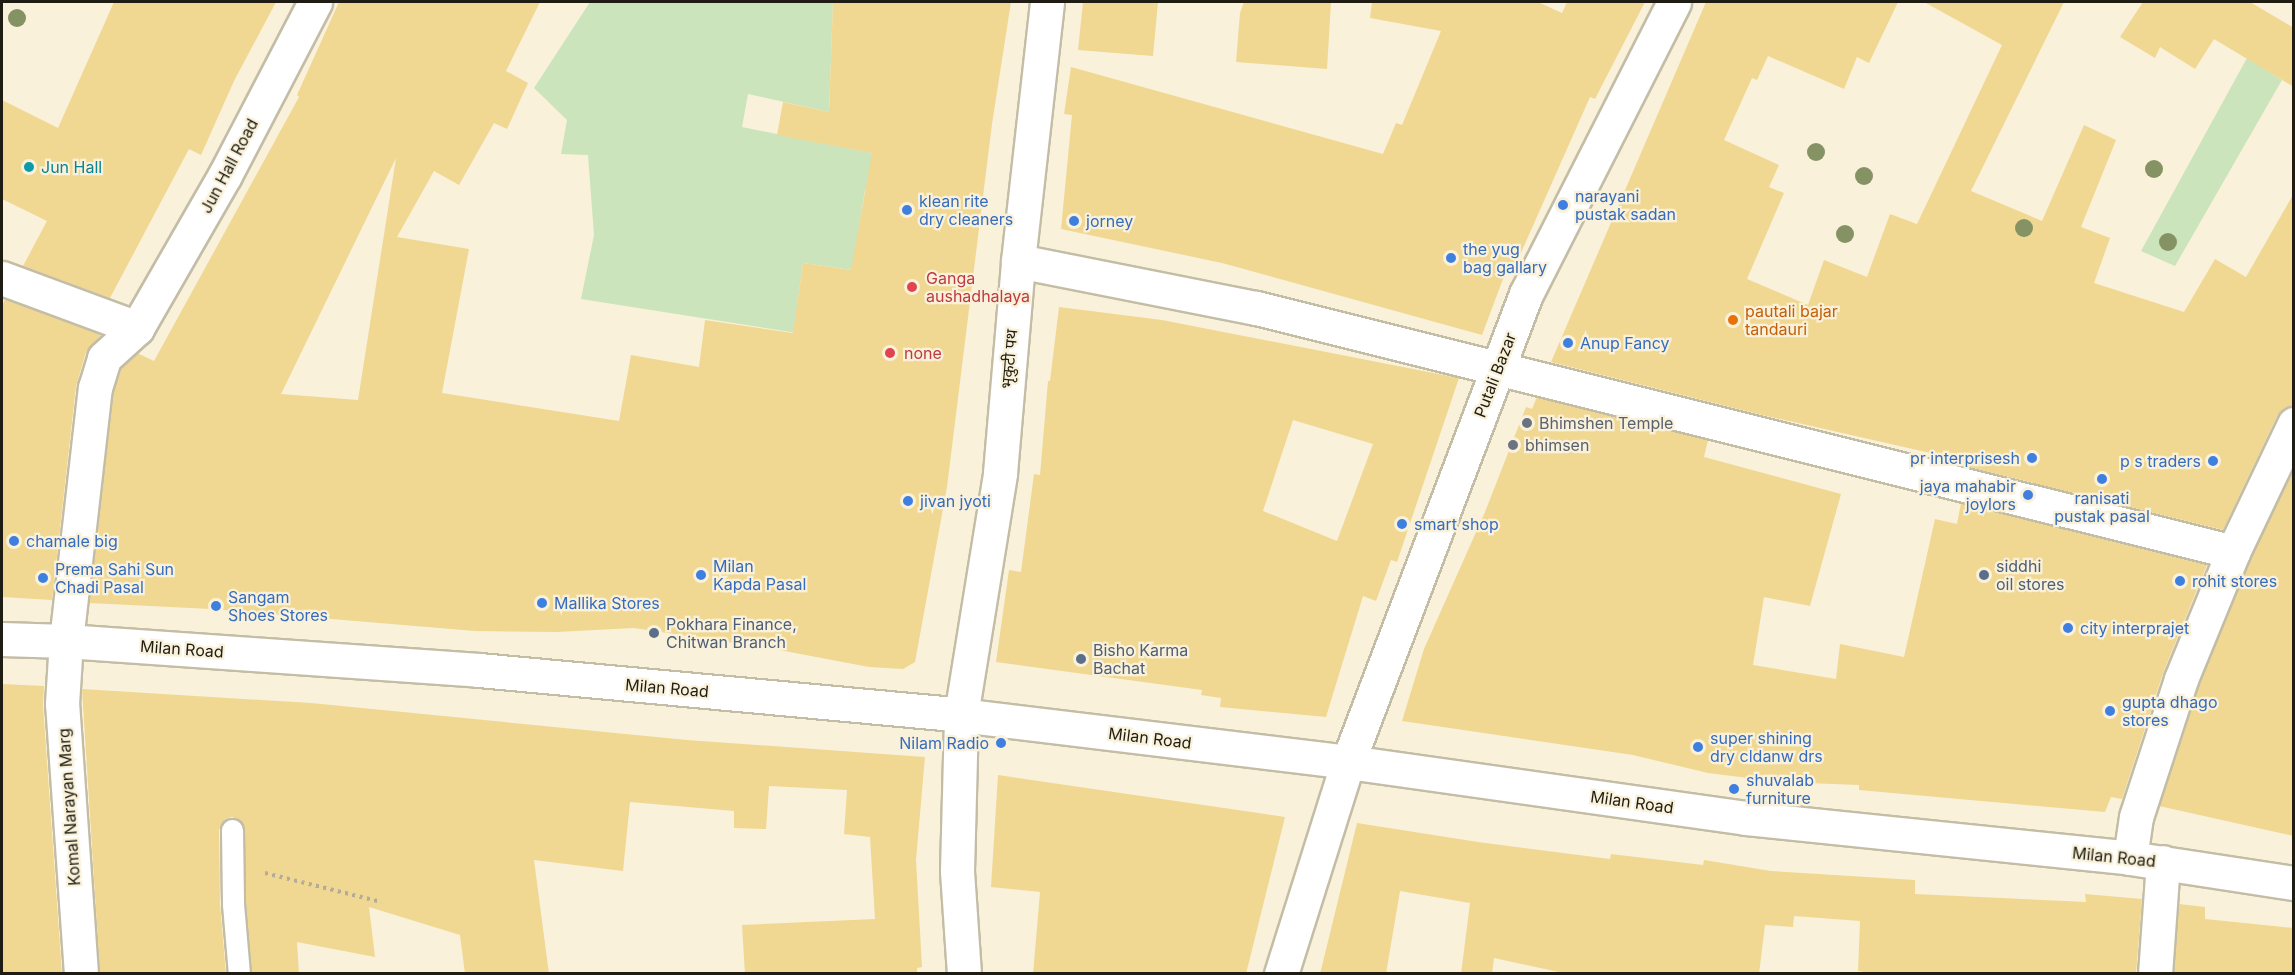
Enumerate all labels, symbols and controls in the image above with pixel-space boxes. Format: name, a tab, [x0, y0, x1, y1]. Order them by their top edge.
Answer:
street label: Jun Hall Road	[196, 115, 262, 217]
place label: Jun Hall	[41, 157, 102, 177]
marker: Jun Hall	[22, 160, 36, 174]
place label: narayani pustak sadan	[1575, 186, 1676, 224]
place label: klean rite dry cleaners	[919, 191, 1013, 229]
marker: narayani pustak sadan	[1556, 198, 1570, 212]
marker: klean rite dry cleaners	[900, 203, 914, 217]
place label: jorney	[1086, 211, 1133, 231]
marker: jorney	[1067, 214, 1081, 228]
place label: the yug bag gallary	[1463, 239, 1547, 277]
marker: the yug bag gallary	[1444, 251, 1458, 265]
place label: Ganga aushadhalaya	[926, 268, 1030, 306]
marker: Ganga aushadhalaya	[903, 278, 921, 296]
place label: pautali bajar tandauri	[1745, 301, 1838, 339]
marker: pautali bajar tandauri	[1726, 313, 1740, 327]
street label: भृकुटी पथ	[997, 328, 1021, 390]
street label: Putali Bazar	[1470, 330, 1520, 420]
place label: Anup Fancy	[1580, 333, 1670, 353]
marker: Anup Fancy	[1561, 336, 1575, 350]
place label: none	[904, 343, 942, 363]
marker: none	[881, 344, 899, 362]
place label: Bhimshen Temple	[1539, 413, 1673, 433]
marker: Bhimshen Temple	[1520, 416, 1534, 430]
place label: bhimsen	[1525, 435, 1589, 455]
marker: bhimsen	[1506, 438, 1520, 452]
place label: pr interprisesh	[1910, 448, 2020, 468]
marker: pr interprisesh	[2025, 451, 2039, 465]
place label: p s traders	[2120, 451, 2201, 471]
marker: p s traders	[2206, 454, 2220, 468]
marker: ranisati pustak pasal	[2095, 472, 2109, 486]
place label: jaya mahabir joylors	[1920, 476, 2016, 514]
marker: jaya mahabir joylors	[2021, 488, 2035, 502]
place label: ranisati pustak pasal	[2054, 488, 2150, 526]
place label: jivan jyoti	[920, 491, 991, 511]
marker: jivan jyoti	[901, 494, 915, 508]
place label: smart shop	[1414, 514, 1499, 534]
marker: smart shop	[1395, 517, 1409, 531]
place label: chamale big	[26, 531, 118, 551]
marker: chamale big	[7, 534, 21, 548]
place label: Milan Kapda Pasal	[713, 556, 806, 594]
place label: siddhi oil stores	[1996, 556, 2064, 594]
place label: Prema Sahi Sun Chadi Pasal	[55, 559, 174, 597]
marker: Milan Kapda Pasal	[694, 568, 708, 582]
marker: siddhi oil stores	[1977, 568, 1991, 582]
marker: Prema Sahi Sun Chadi Pasal	[36, 571, 50, 585]
place label: rohit stores	[2192, 571, 2277, 591]
marker: rohit stores	[2173, 574, 2187, 588]
place label: Sangam Shoes Stores	[228, 587, 328, 625]
place label: Mallika Stores	[554, 593, 660, 613]
marker: Mallika Stores	[535, 596, 549, 610]
marker: Sangam Shoes Stores	[209, 599, 223, 613]
place label: Pokhara Finance, Chitwan Branch	[666, 614, 797, 652]
place label: city interprajet	[2080, 618, 2189, 638]
marker: city interprajet	[2061, 621, 2075, 635]
marker: Pokhara Finance, Chitwan Branch	[647, 626, 661, 640]
street label: Milan Road	[140, 637, 224, 661]
place label: Bisho Karma Bachat	[1093, 640, 1188, 678]
marker: Bisho Karma Bachat	[1074, 652, 1088, 666]
street label: Milan Road	[624, 675, 710, 701]
place label: gupta dhago stores	[2122, 692, 2218, 730]
marker: gupta dhago stores	[2103, 704, 2117, 718]
street label: Milan Road	[1107, 723, 1193, 753]
street label: Komal Narayan Marg	[54, 728, 84, 886]
place label: super shining dry cldanw drs	[1710, 728, 1823, 766]
place label: Nilam Radio	[899, 733, 989, 753]
marker: Nilam Radio	[994, 736, 1008, 750]
marker: super shining dry cldanw drs	[1691, 740, 1705, 754]
place label: shuvalab furniture	[1746, 770, 1814, 808]
marker: shuvalab furniture	[1727, 782, 1741, 796]
street label: Milan Road	[1589, 787, 1675, 817]
street label: Milan Road	[2071, 843, 2157, 871]

